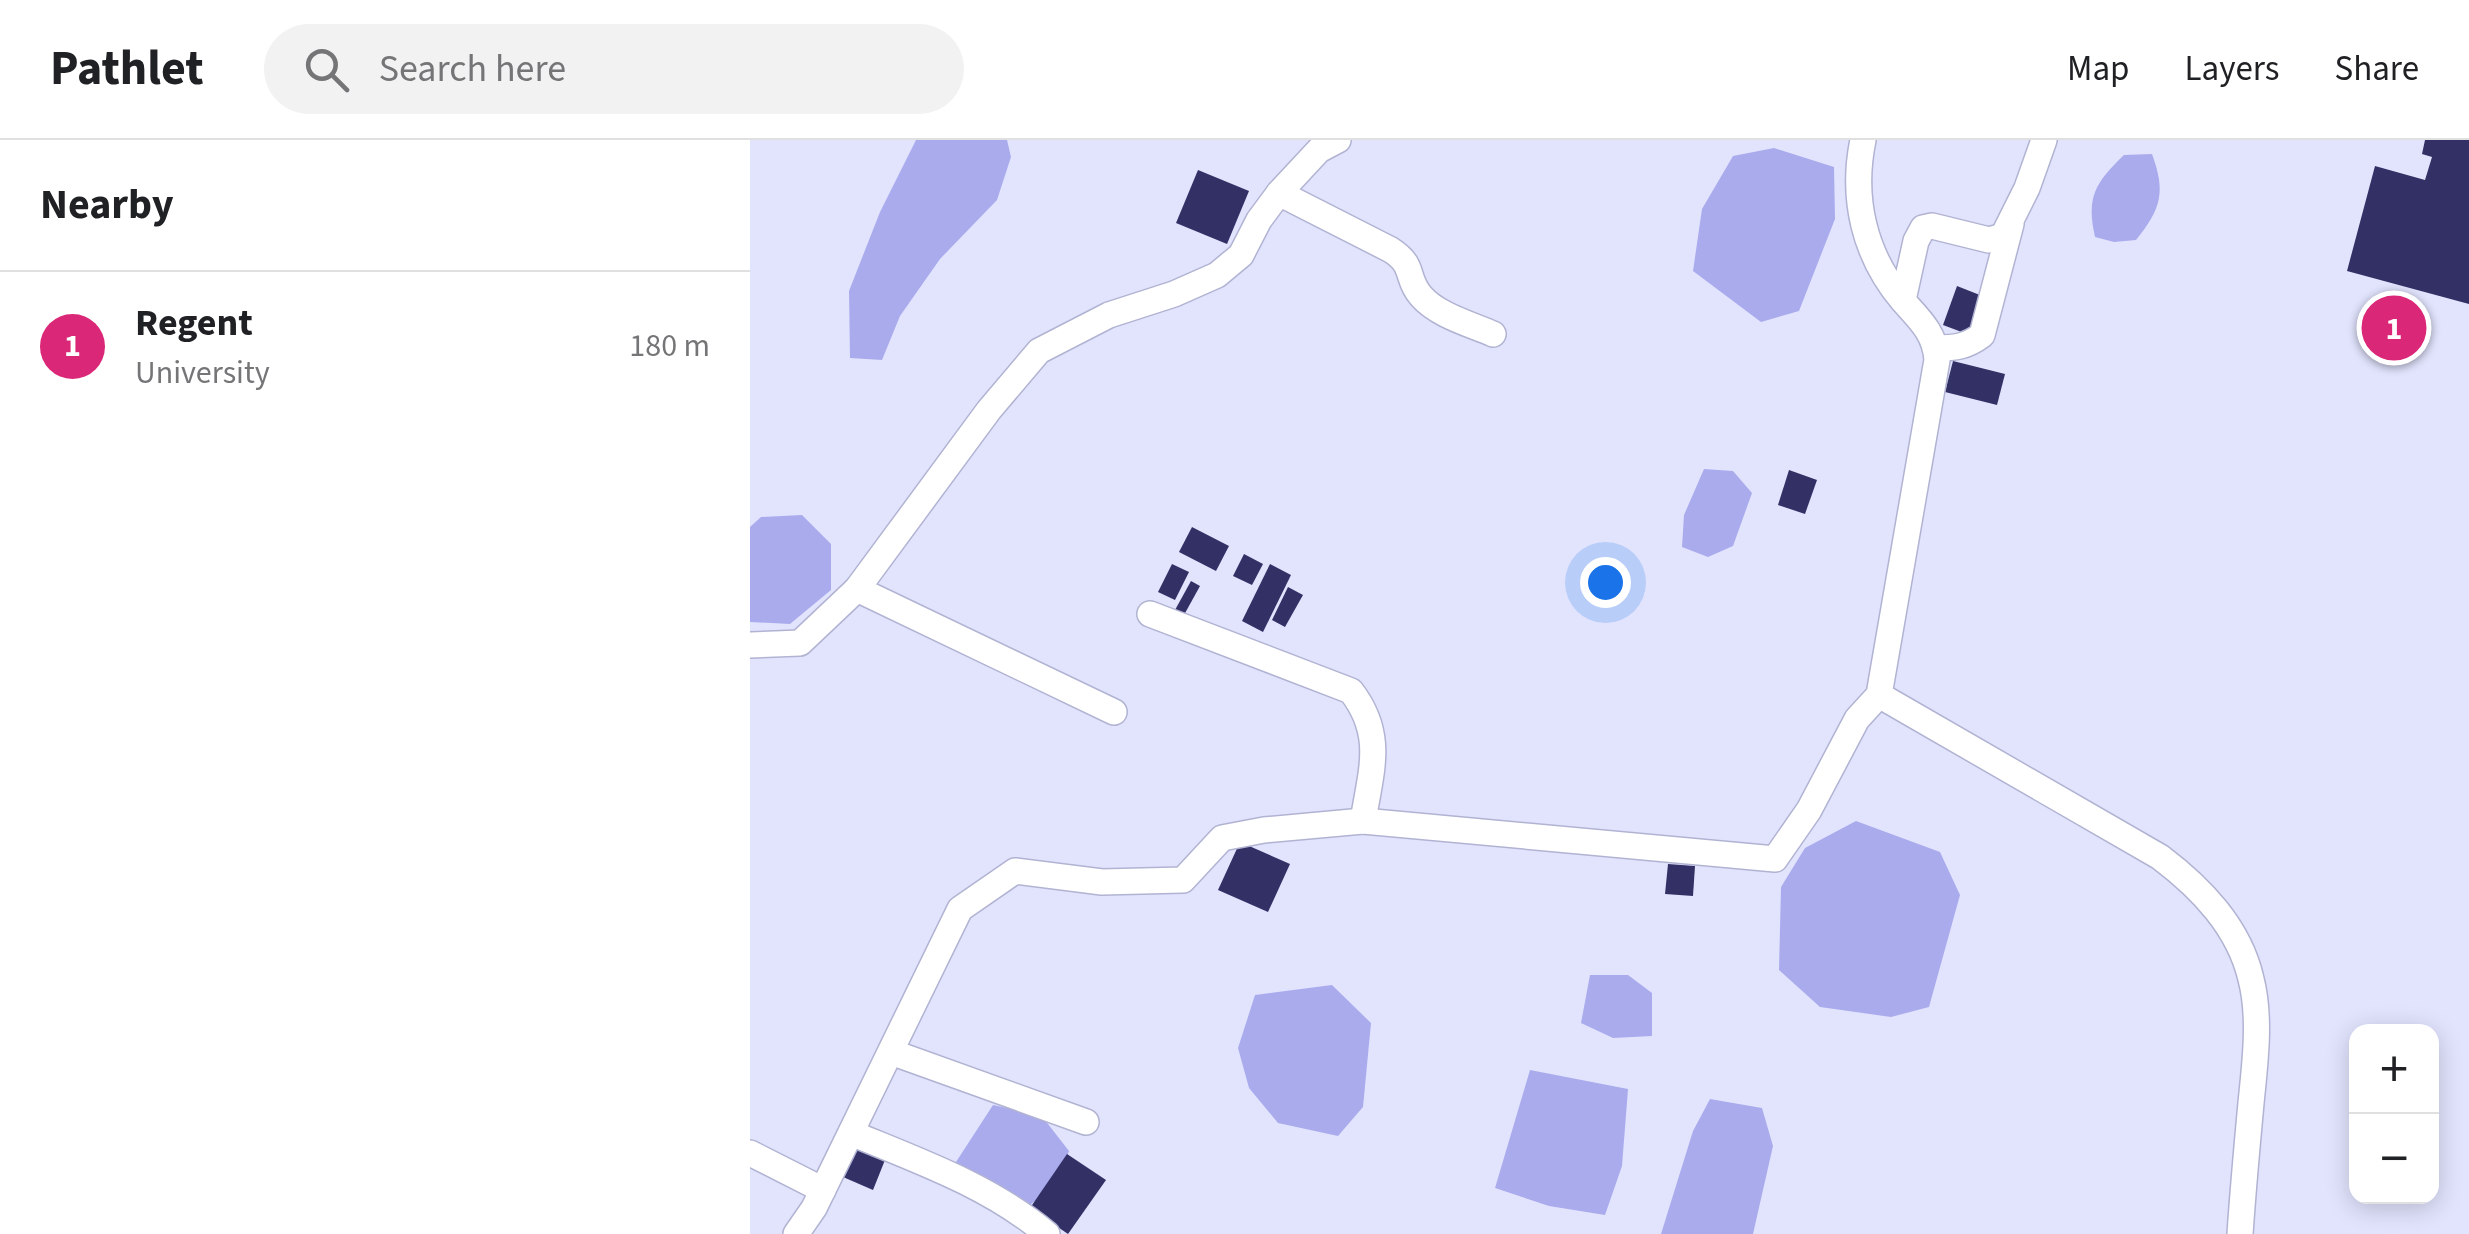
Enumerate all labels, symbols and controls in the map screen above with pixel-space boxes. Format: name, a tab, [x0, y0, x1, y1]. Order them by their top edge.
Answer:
search box	[264, 24, 964, 114]
text: Pathlet	[50, 35, 204, 103]
icon: search	[299, 42, 354, 97]
text: Search here	[379, 42, 566, 96]
text: Map	[2067, 44, 2130, 94]
text: Layers	[2185, 44, 2279, 94]
text: Share	[2334, 44, 2419, 94]
text: Nearby	[40, 175, 174, 235]
pin: 1	[2362, 290, 2426, 366]
text: Regent	[135, 296, 253, 350]
text: 1	[64, 323, 81, 369]
text: 180 m	[629, 323, 710, 369]
text: University	[135, 350, 270, 396]
your location	[1580, 557, 1631, 608]
map controls	[2349, 1024, 2439, 1204]
button: +	[2349, 1024, 2439, 1114]
button: −	[2349, 1114, 2439, 1204]

